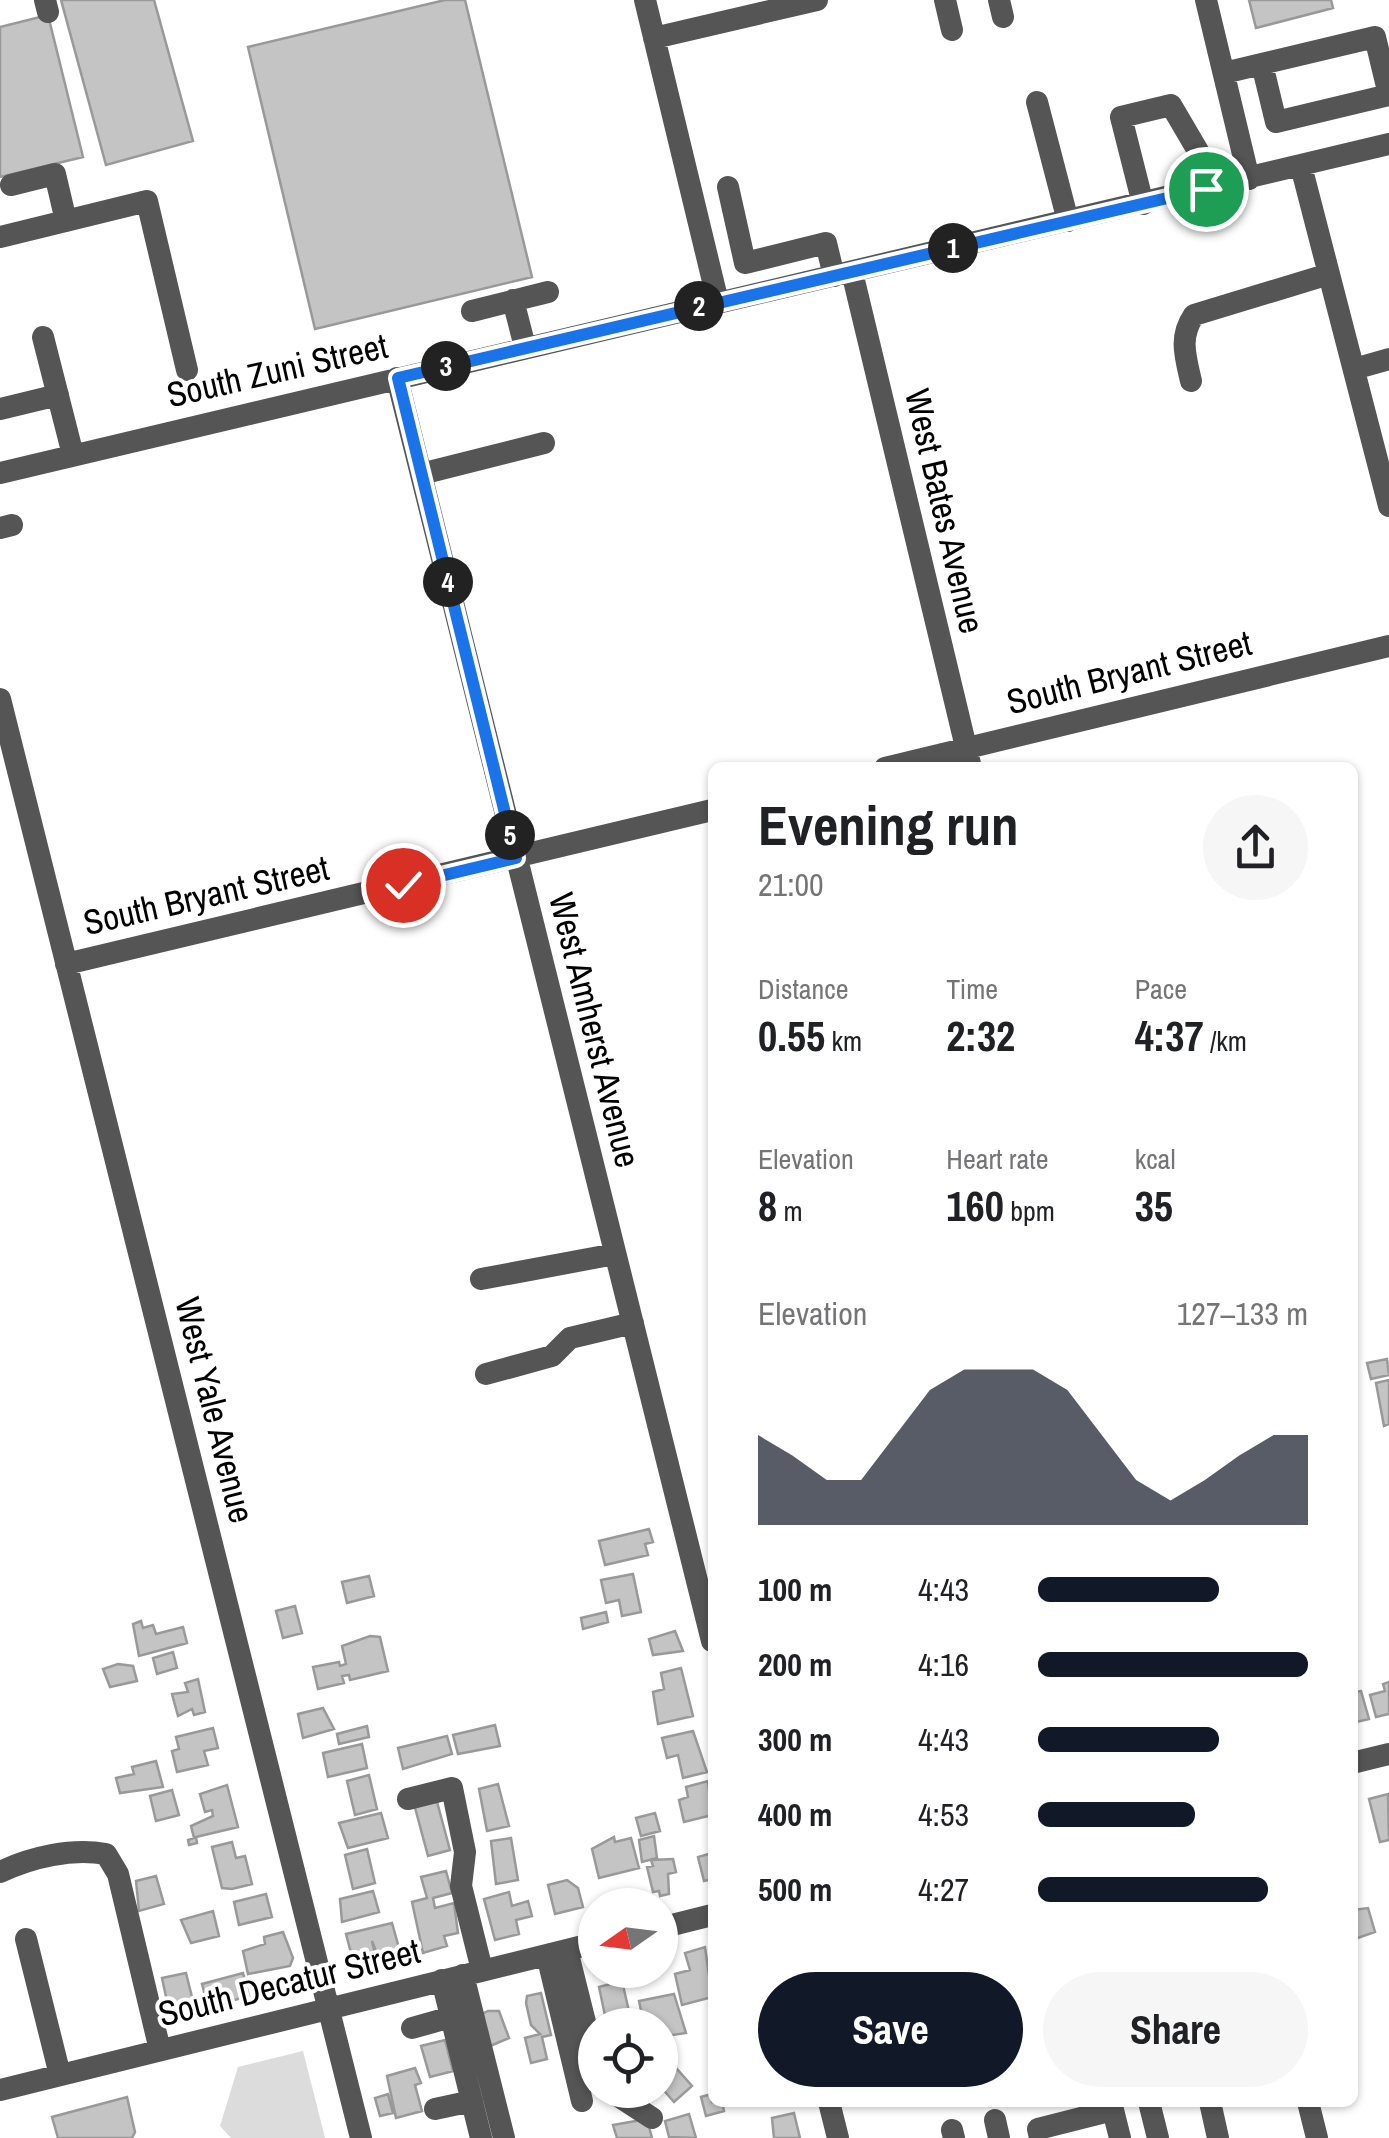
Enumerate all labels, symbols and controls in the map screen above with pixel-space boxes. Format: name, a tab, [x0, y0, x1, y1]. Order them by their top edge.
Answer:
pin	[1164, 147, 1249, 232]
icon: arrive	[1179, 162, 1234, 217]
pin: 1	[928, 223, 978, 273]
text: 1	[947, 229, 959, 267]
pin: 2	[674, 281, 724, 331]
text: 2	[693, 287, 705, 325]
street label: South Zuni Street	[162, 322, 392, 418]
pin: 3	[421, 341, 471, 391]
text: 3	[440, 347, 452, 385]
street label: West Bates Avenue	[894, 384, 996, 638]
pin: 4	[423, 557, 473, 607]
text: 4	[442, 563, 454, 601]
street label: South Bryant Street	[1002, 619, 1256, 725]
text: Evening run	[758, 788, 1019, 862]
button: share	[1203, 795, 1308, 900]
pin: 5	[485, 810, 535, 860]
text: 5	[504, 816, 516, 854]
pin	[361, 843, 446, 928]
street label: South Bryant Street	[79, 844, 333, 946]
icon: check	[376, 858, 431, 913]
text: 21:00	[758, 863, 824, 906]
street label: West Amherst Avenue	[538, 888, 652, 1172]
text: Distance	[758, 970, 849, 1008]
text: Time	[946, 970, 998, 1008]
text: Pace	[1135, 970, 1187, 1008]
text: 0.55	[758, 1008, 825, 1064]
text: 2:32	[946, 1008, 1015, 1064]
text: 4:37	[1135, 1008, 1204, 1064]
text: km	[825, 1022, 862, 1060]
text: /km	[1204, 1022, 1247, 1060]
text: Elevation	[758, 1140, 854, 1178]
text: Heart rate	[946, 1140, 1048, 1178]
text: kcal	[1135, 1140, 1175, 1178]
text: 8	[758, 1178, 777, 1234]
text: 160	[946, 1178, 1004, 1234]
text: 35	[1135, 1178, 1173, 1234]
text: m	[777, 1192, 803, 1230]
text: bpm	[1004, 1192, 1055, 1230]
street label: West Yale Avenue	[164, 1292, 266, 1528]
text: Elevation	[758, 1292, 867, 1335]
text: 127–133 m	[1177, 1292, 1308, 1335]
text: 100 m	[758, 1568, 832, 1611]
text: 4:43	[918, 1568, 969, 1611]
text: 200 m	[758, 1643, 832, 1686]
text: 4:16	[918, 1643, 969, 1686]
text: 300 m	[758, 1718, 832, 1761]
text: 4:43	[918, 1718, 969, 1761]
text: 400 m	[758, 1793, 832, 1836]
text: 4:53	[918, 1793, 969, 1836]
text: 500 m	[758, 1868, 832, 1911]
text: 4:27	[918, 1868, 969, 1911]
north arrow	[578, 1888, 678, 1988]
map controls	[578, 1888, 678, 2108]
street label: South Decatur Street	[153, 1927, 425, 2037]
button: Save	[758, 1972, 1023, 2087]
button: Share	[1043, 1972, 1308, 2087]
button: locate	[578, 2008, 678, 2108]

